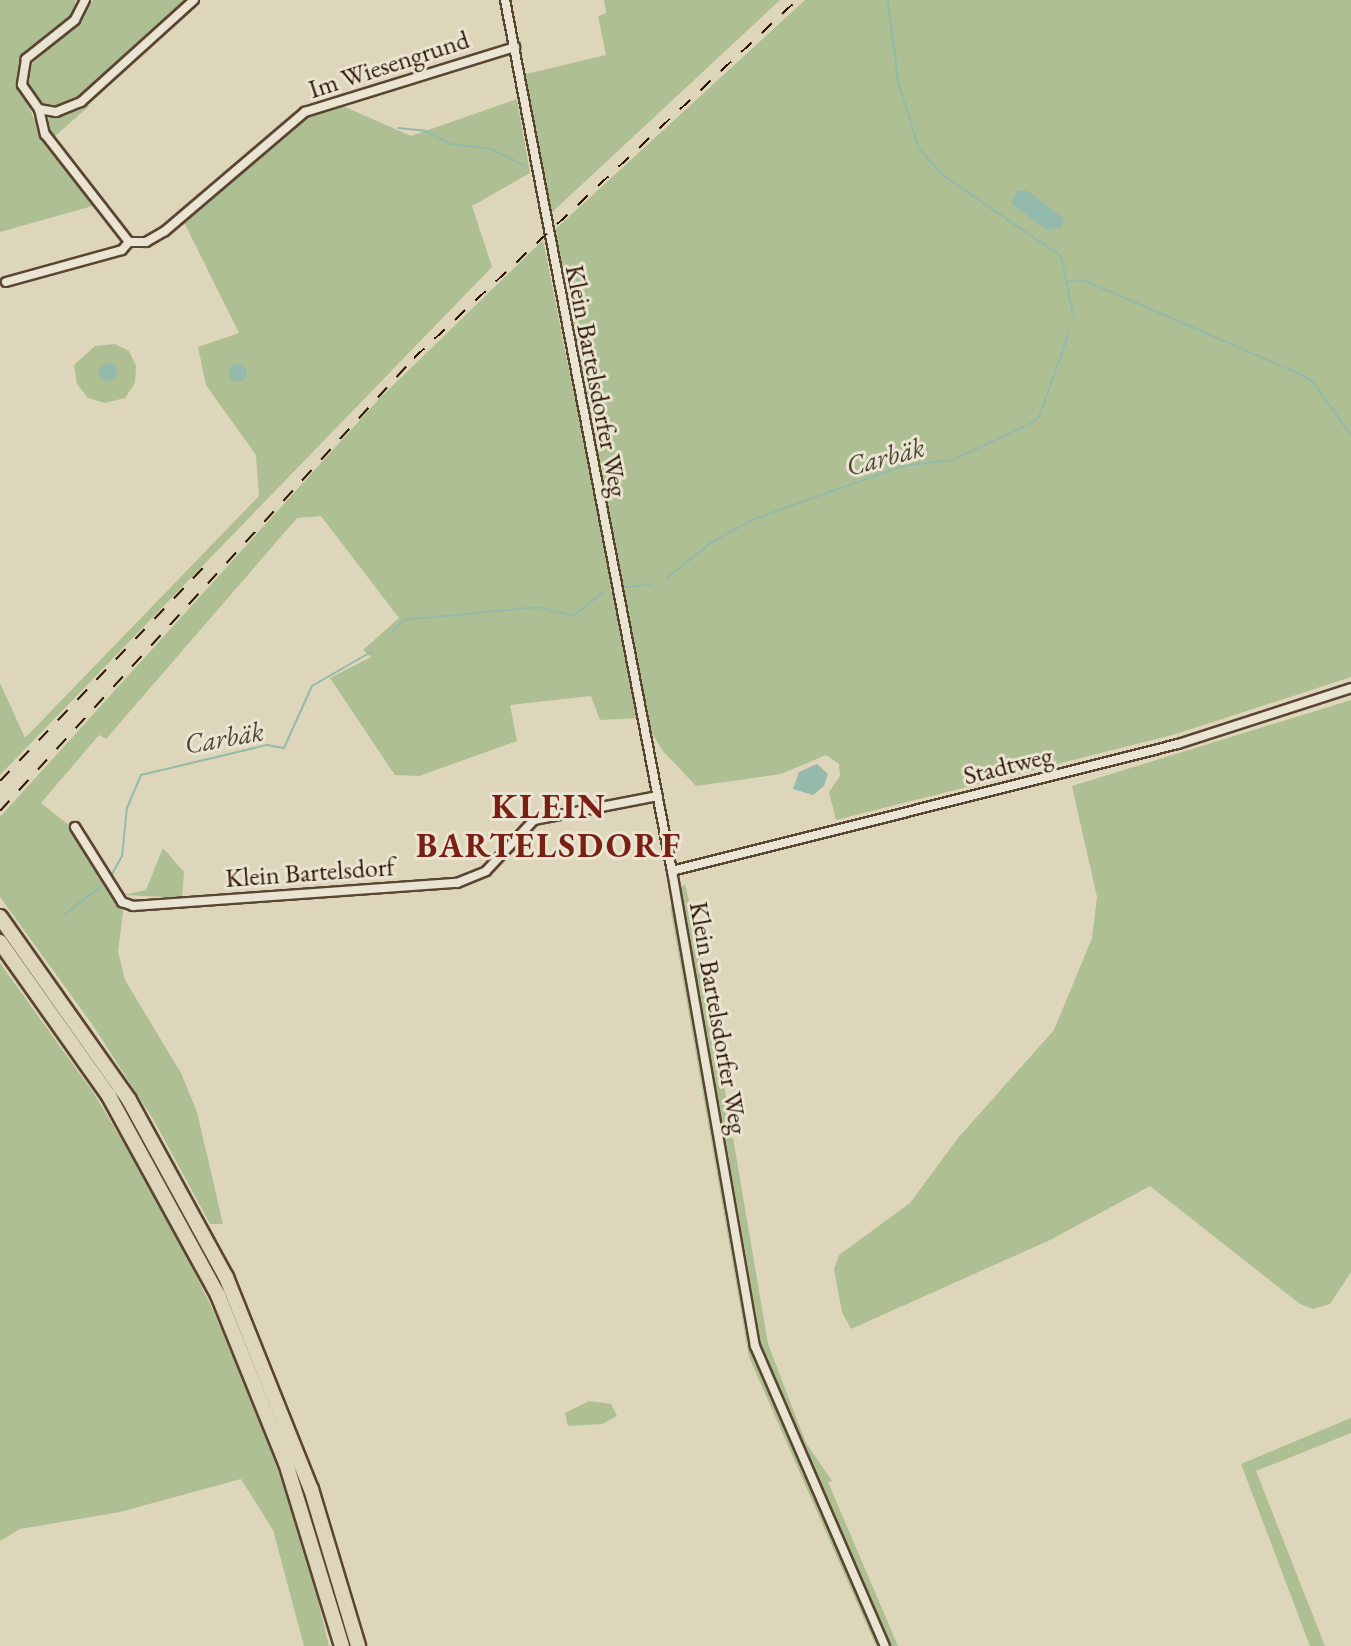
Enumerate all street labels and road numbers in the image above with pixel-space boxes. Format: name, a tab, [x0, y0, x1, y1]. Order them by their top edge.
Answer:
street label: Im Wiesengrund	[305, 24, 473, 106]
street label: Klein Bartelsdorfer Weg	[558, 262, 634, 500]
street label: Stadtweg	[960, 740, 1056, 792]
street label: Klein Bartelsdorf	[224, 852, 396, 894]
street label: Klein Bartelsdorfer Weg	[682, 899, 754, 1137]

